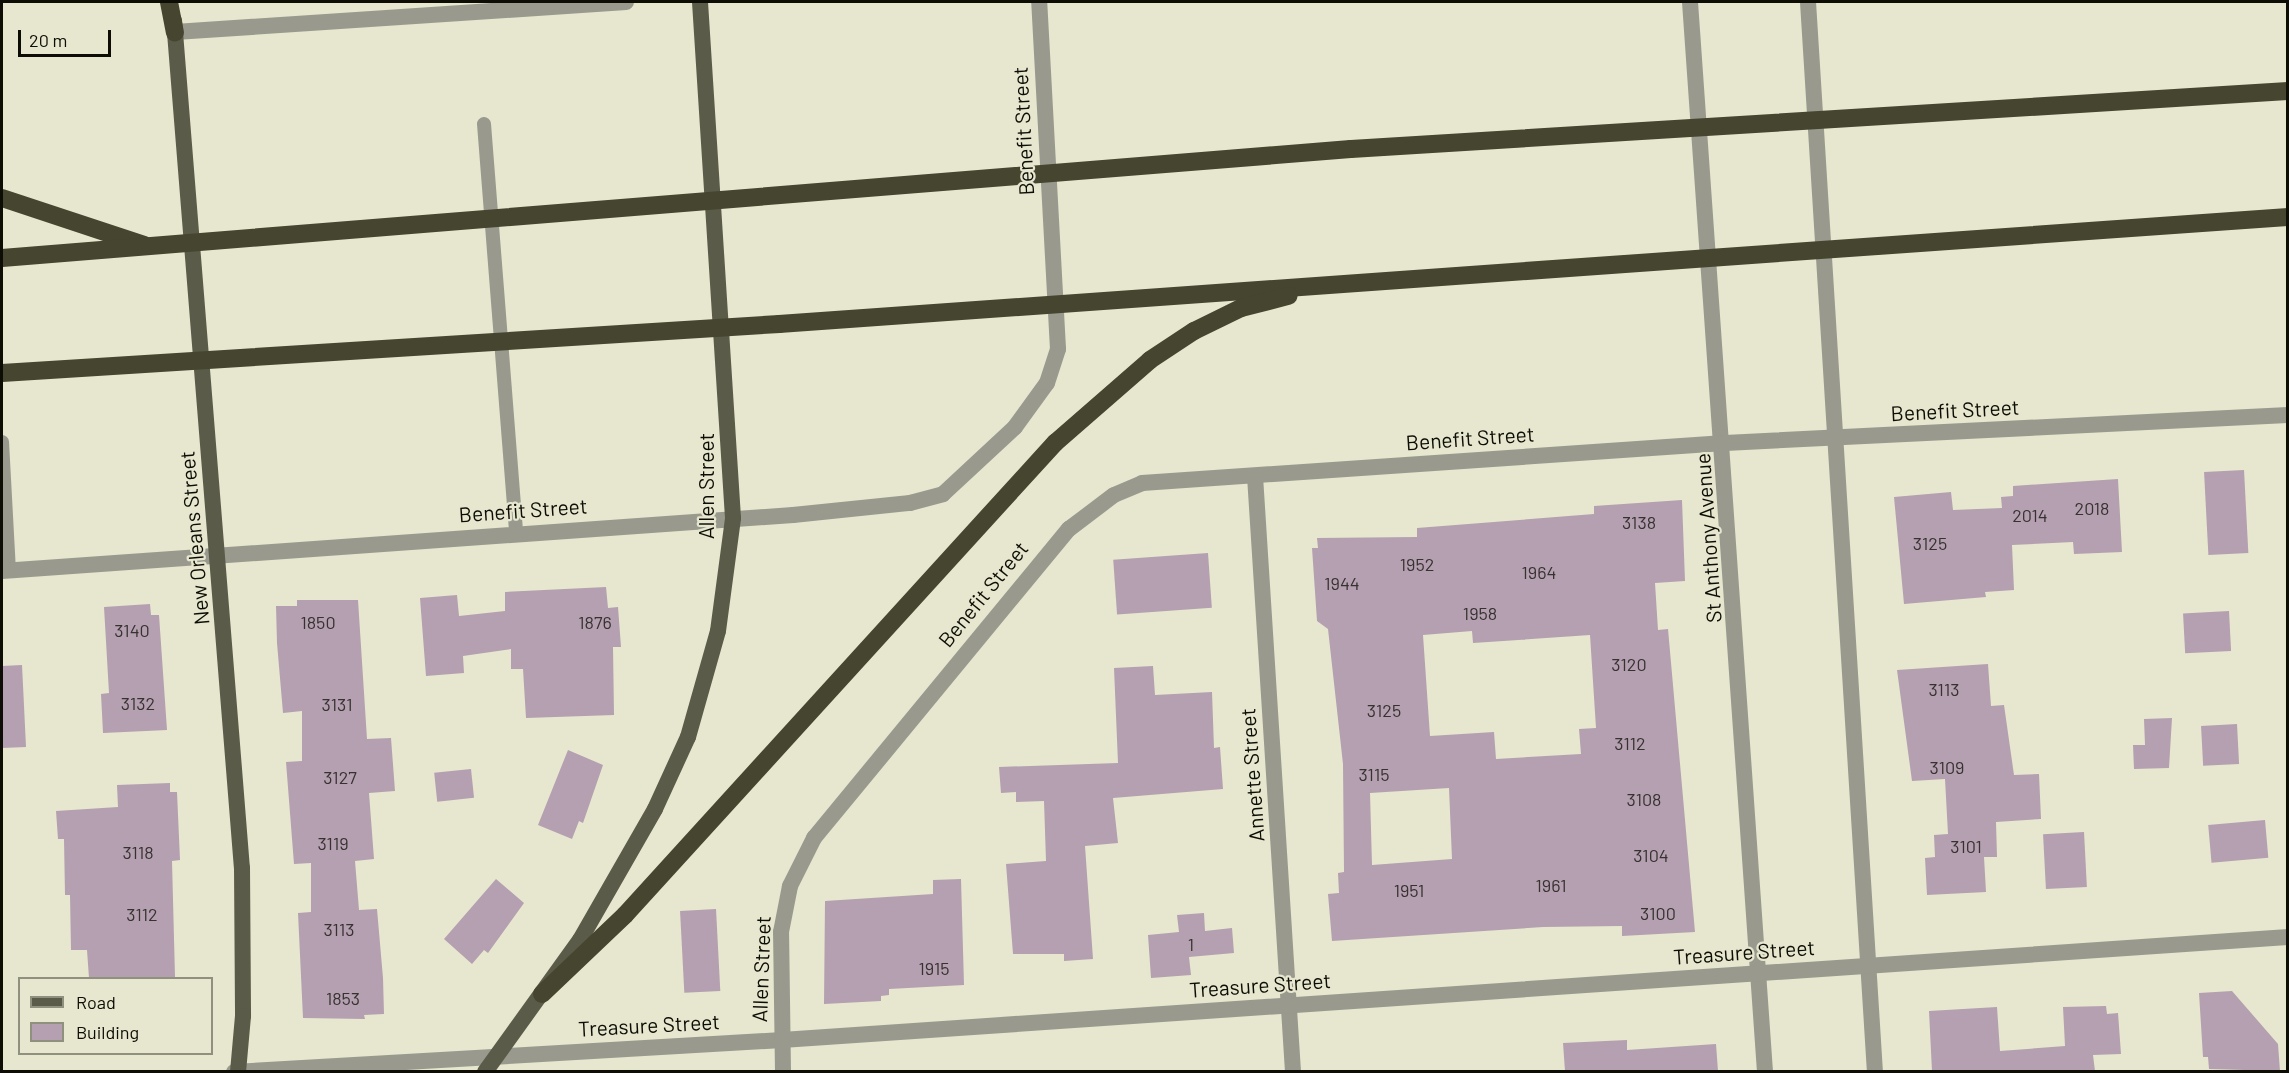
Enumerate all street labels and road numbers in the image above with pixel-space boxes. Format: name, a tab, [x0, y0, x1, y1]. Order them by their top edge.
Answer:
street label: Benefit Street	[1007, 66, 1039, 196]
street label: Benefit Street	[1890, 394, 2020, 426]
street label: Benefit Street	[1405, 421, 1535, 455]
street label: Allen Street	[693, 433, 719, 539]
street label: New Orleans Street	[174, 450, 214, 626]
street label: St Anthony Avenue	[1689, 452, 1727, 624]
street label: Benefit Street	[458, 493, 588, 527]
street label: Benefit Street	[933, 536, 1033, 652]
street label: Annette Street	[1235, 707, 1269, 843]
street label: Allen Street	[747, 915, 775, 1023]
street label: Treasure Street	[1672, 934, 1816, 970]
street label: Treasure Street	[1188, 967, 1332, 1003]
street label: Treasure Street	[578, 1009, 720, 1041]

